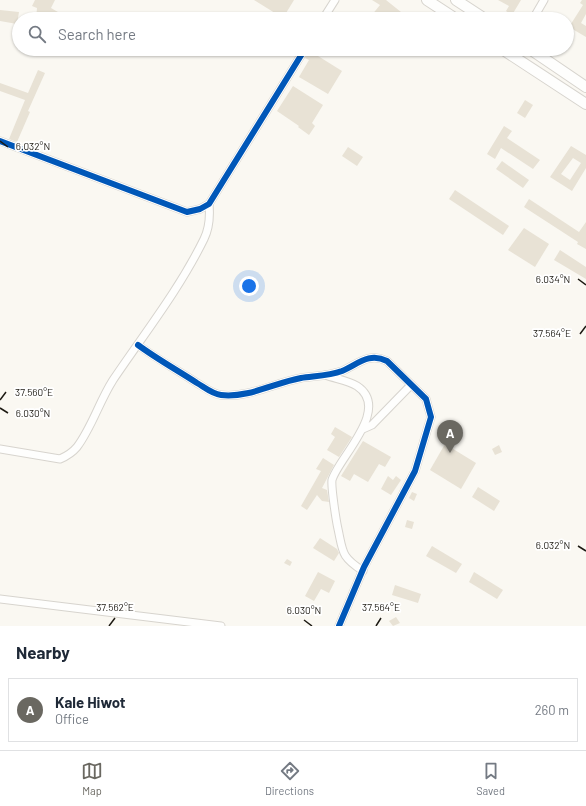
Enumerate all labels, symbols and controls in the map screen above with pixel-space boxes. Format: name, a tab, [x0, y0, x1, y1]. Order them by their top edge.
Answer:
search box	[12, 12, 574, 56]
icon: search	[26, 23, 48, 45]
text: Search here	[58, 25, 136, 43]
text: 6.032°N	[16, 140, 50, 152]
text: 6.034°N	[536, 273, 570, 285]
your location	[239, 276, 259, 296]
text: 37.564°E	[533, 327, 571, 339]
text: 37.560°E	[15, 386, 53, 398]
text: 6.030°N	[16, 407, 50, 419]
pin: A	[437, 420, 463, 453]
text: 6.032°N	[536, 539, 570, 551]
text: 37.562°E	[96, 601, 134, 613]
text: 37.564°E	[362, 601, 400, 613]
text: 6.030°N	[287, 604, 321, 616]
text: Nearby	[16, 642, 70, 662]
text: Kale Hiwot	[55, 693, 126, 711]
text: A	[26, 702, 34, 718]
text: 260 m	[535, 702, 569, 718]
text: Office	[55, 711, 89, 727]
tab: Map	[81, 760, 103, 797]
tab: Directions	[265, 760, 314, 797]
tab: Saved	[476, 760, 505, 797]

